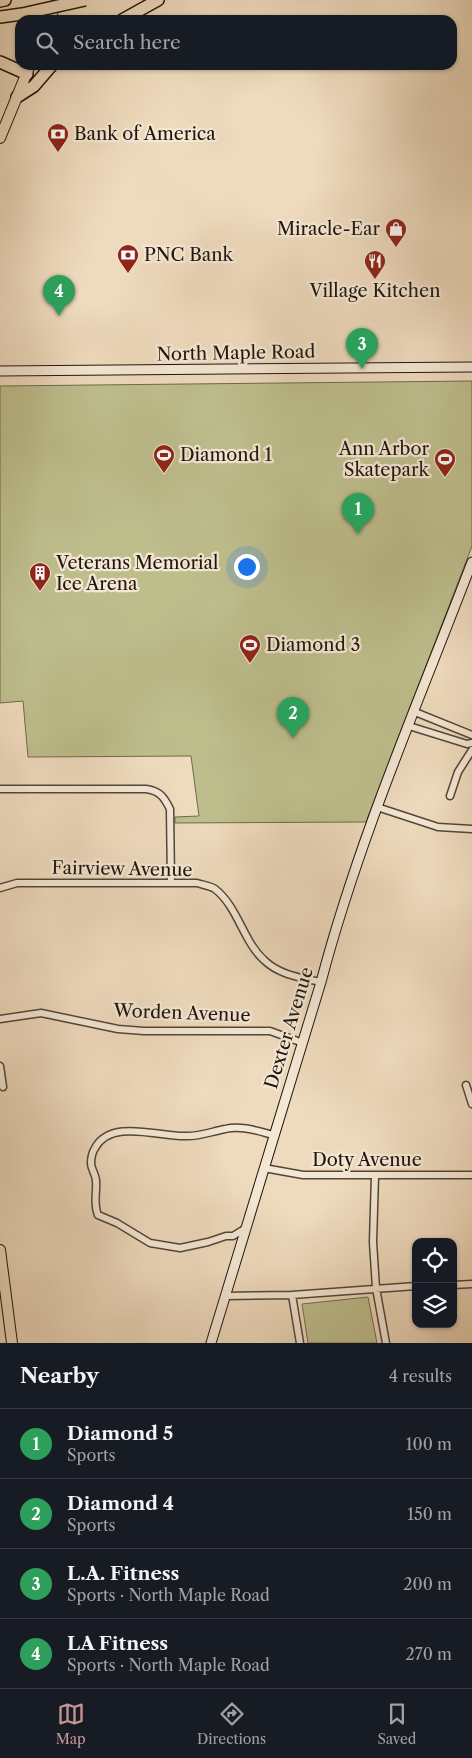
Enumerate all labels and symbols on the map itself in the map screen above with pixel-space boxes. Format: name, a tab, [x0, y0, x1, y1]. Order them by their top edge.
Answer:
bank icon: Bank of America	[46, 122, 70, 153]
place label: Bank of America	[74, 123, 216, 145]
shop icon: Miracle-Ear	[384, 217, 408, 248]
place label: Miracle-Ear	[277, 218, 380, 240]
bank icon: PNC Bank	[116, 243, 140, 274]
place label: PNC Bank	[144, 244, 234, 266]
restaurant icon: Village Kitchen	[363, 249, 387, 280]
pin: 4	[43, 275, 75, 316]
place label: Village Kitchen	[309, 280, 440, 302]
pin: 3	[346, 328, 378, 369]
street label: North Maple Road	[156, 341, 316, 365]
place label: Ann Arbor Skatepark	[338, 438, 431, 481]
sports icon: Diamond 1	[152, 443, 176, 474]
place label: Diamond 1	[180, 444, 272, 466]
sports icon: Ann Arbor Skatepark	[433, 447, 457, 478]
pin: 1	[342, 493, 374, 534]
place label: Veterans Memorial Ice Arena	[55, 552, 218, 595]
your location	[234, 554, 260, 580]
building icon: Veterans Memorial Ice Arena	[28, 561, 52, 592]
sports icon: Diamond 3	[238, 633, 262, 664]
place label: Diamond 3	[266, 634, 360, 656]
pin: 2	[277, 697, 309, 738]
street label: Fairview Avenue	[51, 857, 193, 881]
street label: Dexter Avenue	[260, 964, 318, 1092]
street label: Worden Avenue	[112, 1000, 251, 1026]
street label: Doty Avenue	[312, 1149, 422, 1171]

